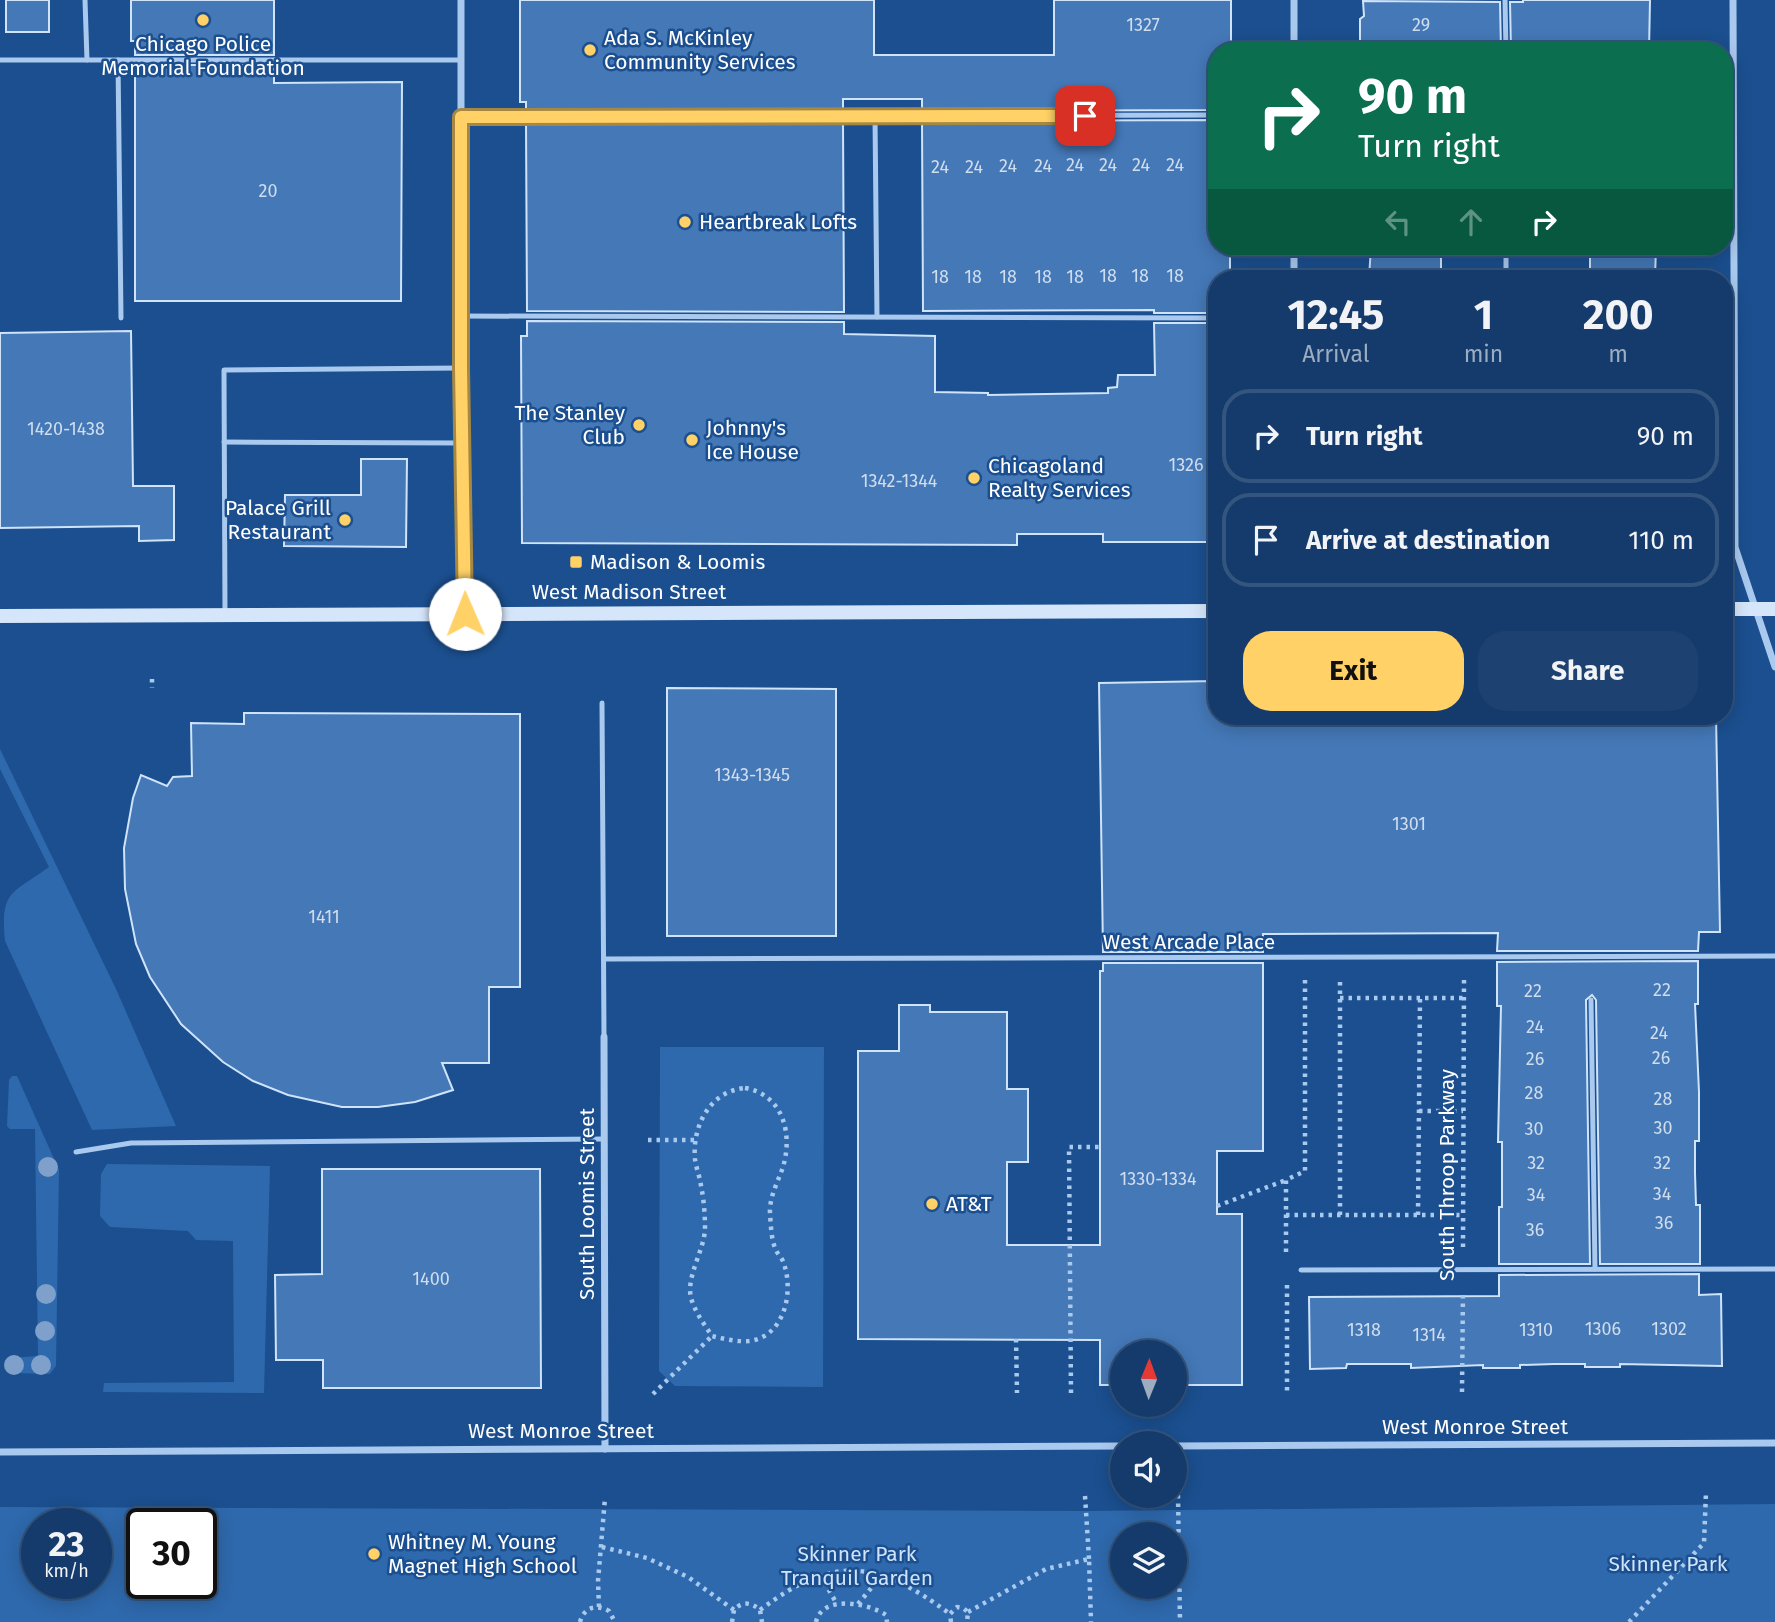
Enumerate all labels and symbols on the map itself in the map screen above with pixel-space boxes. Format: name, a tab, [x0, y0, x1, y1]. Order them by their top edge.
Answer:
marker: Chicago Police Memorial Foundation	[195, 12, 211, 28]
house number: 1327	[1126, 14, 1160, 36]
house number: 29	[1412, 14, 1430, 36]
place label: Ada S. McKinley Community Services	[604, 25, 796, 75]
place label: Chicago Police Memorial Foundation	[101, 31, 305, 81]
marker: Ada S. McKinley Community Services	[582, 42, 598, 58]
pin	[1055, 86, 1115, 146]
house number: 24	[1066, 154, 1084, 176]
house number: 24	[1099, 154, 1117, 176]
house number: 24	[1132, 154, 1150, 176]
house number: 24	[1166, 154, 1184, 176]
house number: 24	[999, 155, 1017, 177]
house number: 24	[1034, 155, 1052, 177]
house number: 24	[931, 156, 949, 178]
house number: 24	[965, 156, 983, 178]
house number: 20	[259, 180, 277, 202]
place label: Heartbreak Lofts	[699, 209, 857, 235]
marker: Heartbreak Lofts	[677, 214, 693, 230]
house number: 18	[1099, 265, 1117, 287]
house number: 18	[1131, 265, 1149, 287]
house number: 18	[1166, 265, 1184, 287]
house number: 18	[931, 266, 949, 288]
house number: 18	[964, 266, 982, 288]
house number: 18	[999, 266, 1017, 288]
house number: 18	[1034, 266, 1052, 288]
house number: 18	[1066, 266, 1084, 288]
place label: The Stanley Club	[514, 400, 626, 450]
place label: Johnny's Ice House	[706, 415, 799, 465]
marker: The Stanley Club	[631, 417, 647, 433]
house number: 1420-1438	[27, 418, 105, 440]
marker: Johnny's Ice House	[684, 432, 700, 448]
place label: Chicagoland Realty Services	[988, 453, 1131, 503]
house number: 1326	[1168, 454, 1204, 476]
house number: 1342-1344	[861, 470, 938, 492]
marker: Chicagoland Realty Services	[966, 470, 982, 486]
place label: Palace Grill Restaurant	[225, 495, 331, 545]
marker: Palace Grill Restaurant	[337, 512, 353, 528]
place label: Madison & Loomis	[590, 549, 765, 575]
marker: Madison & Loomis	[568, 554, 584, 570]
position arrow	[428, 577, 502, 651]
street label: West Madison Street	[532, 579, 727, 605]
house number: 1343-1345	[714, 764, 790, 786]
house number: 1301	[1392, 813, 1426, 835]
house number: 1411	[308, 906, 340, 928]
street label: West Arcade Place	[1103, 929, 1275, 955]
house number: 22	[1653, 979, 1671, 1001]
house number: 22	[1524, 980, 1542, 1002]
house number: 24	[1526, 1016, 1544, 1038]
house number: 24	[1650, 1022, 1668, 1044]
house number: 26	[1652, 1047, 1670, 1069]
house number: 26	[1526, 1048, 1544, 1070]
street label: South Throop Parkway	[1434, 1068, 1460, 1281]
house number: 28	[1525, 1082, 1543, 1104]
house number: 28	[1654, 1088, 1672, 1110]
street label: South Loomis Street	[574, 1108, 600, 1300]
house number: 30	[1653, 1117, 1673, 1139]
house number: 30	[1524, 1118, 1544, 1140]
house number: 32	[1527, 1152, 1545, 1174]
house number: 32	[1653, 1152, 1671, 1174]
house number: 1330-1334	[1119, 1168, 1197, 1190]
house number: 34	[1653, 1183, 1672, 1205]
house number: 34	[1527, 1184, 1546, 1206]
place label: AT&T	[946, 1191, 992, 1217]
marker: AT&T	[924, 1196, 940, 1212]
house number: 36	[1655, 1212, 1673, 1234]
house number: 36	[1526, 1219, 1544, 1241]
house number: 1400	[412, 1268, 450, 1290]
house number: 1306	[1585, 1318, 1621, 1340]
house number: 1302	[1651, 1318, 1687, 1340]
house number: 1318	[1347, 1319, 1381, 1341]
house number: 1310	[1519, 1319, 1553, 1341]
house number: 1314	[1412, 1324, 1446, 1346]
north arrow	[1110, 1340, 1186, 1418]
street label: West Monroe Street	[1382, 1414, 1568, 1440]
street label: West Monroe Street	[468, 1418, 654, 1444]
speed limit sign: 30	[126, 1508, 217, 1599]
place label: Whitney M. Young Magnet High School	[388, 1529, 577, 1579]
park label: Skinner Park Tranquil Garden	[781, 1541, 933, 1591]
marker: Whitney M. Young Magnet High School	[366, 1546, 382, 1562]
park label: Skinner Park	[1608, 1551, 1728, 1577]

